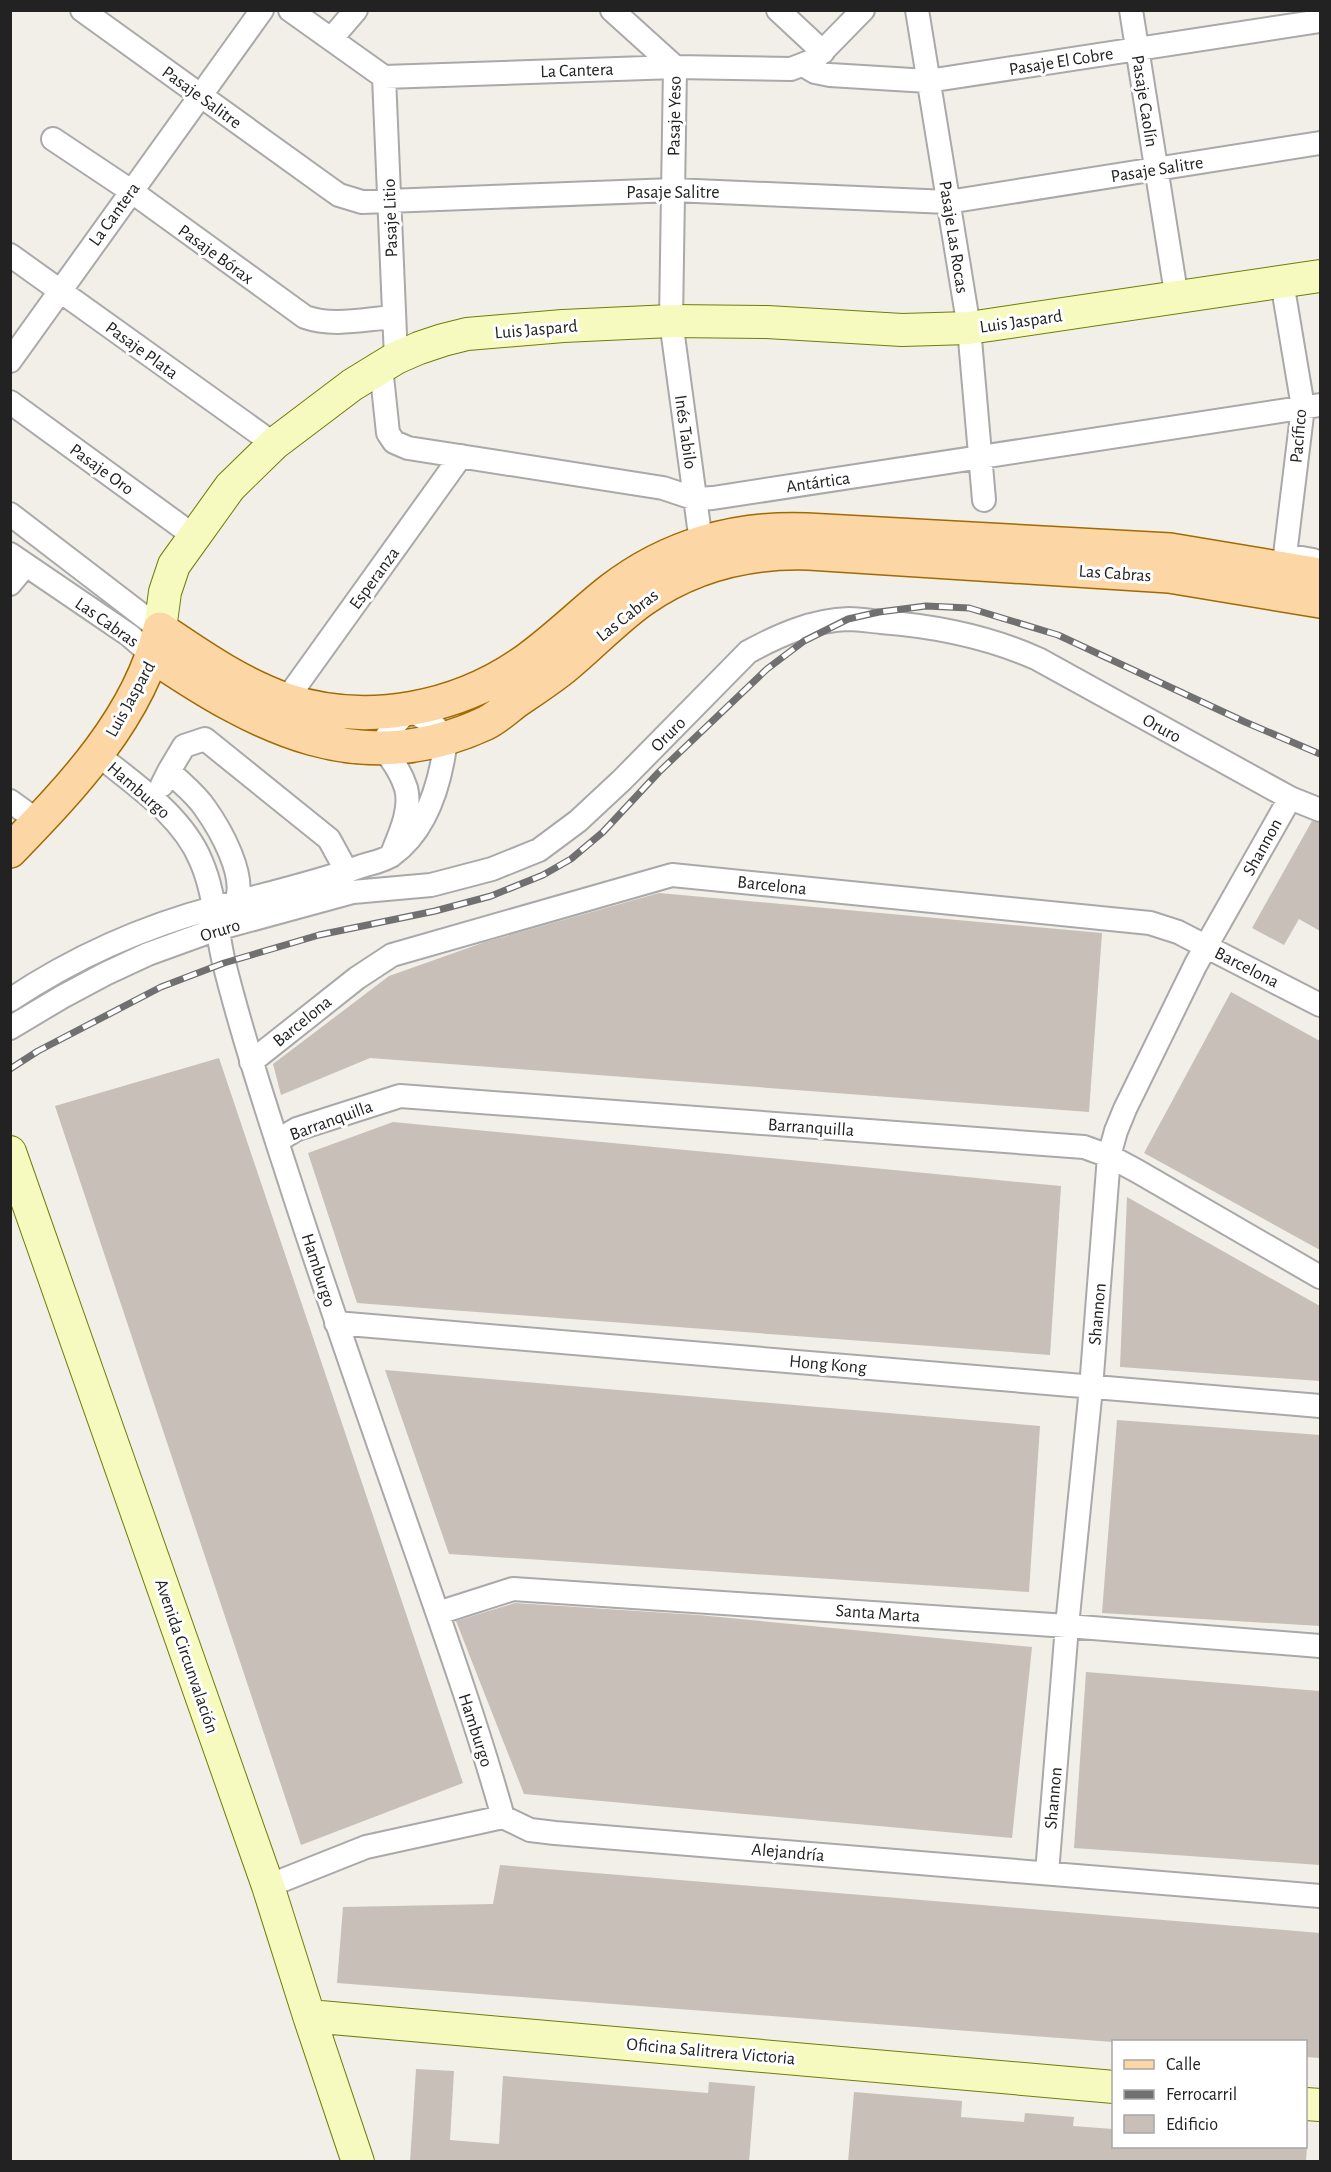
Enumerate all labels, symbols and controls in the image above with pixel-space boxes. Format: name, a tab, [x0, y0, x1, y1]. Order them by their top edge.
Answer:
street label: Pasaje El Cobre	[1008, 45, 1115, 79]
street label: Pasaje Caolín	[1128, 54, 1160, 148]
street label: La Cantera	[540, 61, 614, 81]
street label: Pasaje Salitre	[158, 63, 244, 133]
street label: Pasaje Yeso	[665, 76, 685, 156]
street label: Pasaje Salitre	[1110, 154, 1205, 186]
street label: Pasaje Litio	[381, 178, 401, 258]
street label: La Cantera	[86, 180, 144, 250]
street label: Pasaje Las Rocas	[935, 180, 971, 295]
street label: Pasaje Salitre	[626, 184, 720, 202]
street label: Pasaje Bórax	[174, 222, 256, 288]
street label: Luis Jaspard	[979, 307, 1064, 337]
street label: Luis Jaspard	[494, 317, 578, 343]
street label: Pasaje Plata	[102, 319, 181, 383]
street label: Inés Tabilo	[671, 394, 699, 471]
street label: Pacífico	[1288, 408, 1310, 464]
street label: Pasaje Oro	[66, 441, 137, 499]
street label: Antártica	[785, 470, 851, 496]
street label: Esperanza	[346, 544, 403, 613]
street label: Las Cabras	[1078, 562, 1152, 586]
street label: Las Cabras	[593, 586, 662, 645]
street label: Las Cabras	[71, 595, 141, 651]
street label: Luis Jaspard	[103, 659, 159, 740]
street label: Oruro	[1139, 711, 1184, 747]
street label: Oruro	[648, 714, 690, 756]
street label: Hamburgo	[104, 759, 173, 823]
street label: Shannon	[1240, 816, 1286, 879]
street label: Barcelona	[736, 873, 807, 899]
street label: Oruro	[198, 916, 243, 946]
street label: Barcelona	[1211, 944, 1282, 992]
street label: Barcelona	[270, 993, 335, 1051]
street label: Barranquilla	[288, 1098, 375, 1144]
street label: Barranquilla	[767, 1116, 855, 1140]
street label: Hamburgo	[298, 1231, 338, 1309]
street label: Shannon	[1086, 1282, 1110, 1346]
street label: Hong Kong	[788, 1353, 868, 1377]
street label: Avenida Circunvalación	[151, 1577, 221, 1736]
street label: Santa Marta	[835, 1602, 921, 1626]
street label: Hamburgo	[455, 1691, 495, 1769]
street label: Shannon	[1042, 1766, 1066, 1830]
street label: Alejandría	[751, 1841, 825, 1865]
street label: Oficina Salitrera Victoria	[626, 2036, 796, 2068]
legend	[1112, 2040, 1307, 2148]
text: Calle	[1166, 2056, 1201, 2074]
text: Ferrocarril	[1166, 2086, 1237, 2104]
text: Edificio	[1166, 2116, 1218, 2134]

